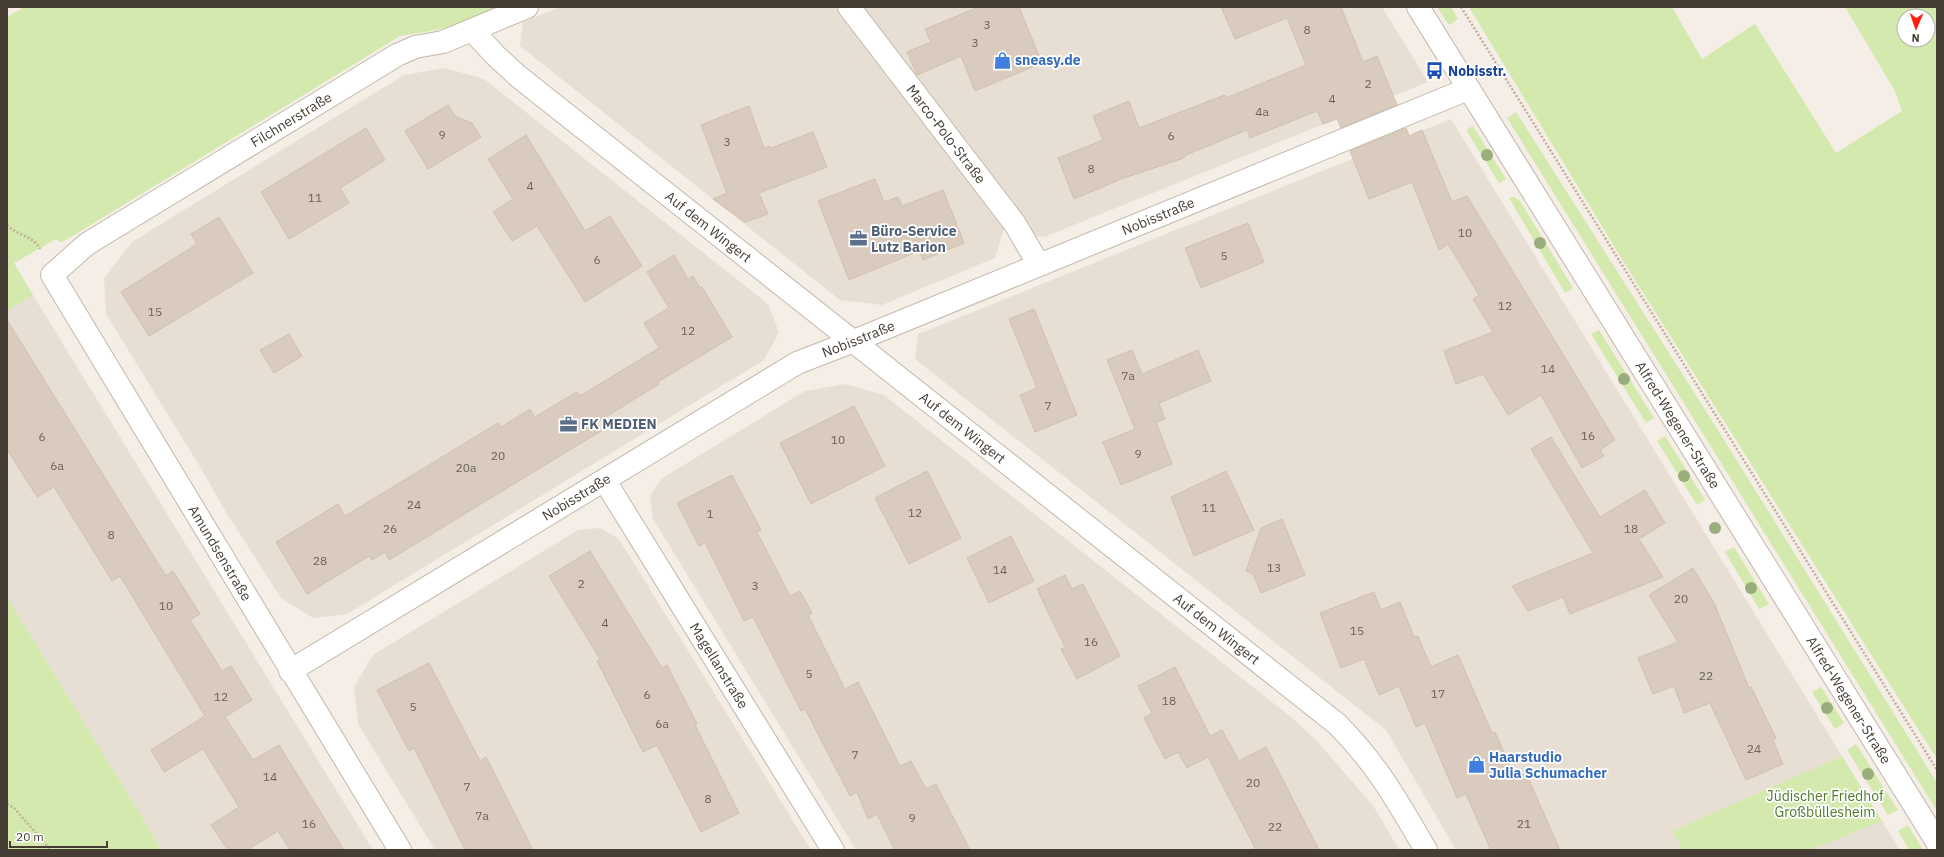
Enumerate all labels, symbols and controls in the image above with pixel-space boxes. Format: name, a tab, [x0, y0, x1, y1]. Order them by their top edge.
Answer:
north arrow	[1896, 8, 1936, 48]
house number: 3	[983, 17, 991, 32]
house number: 8	[1303, 22, 1311, 37]
text: N	[1911, 31, 1920, 45]
house number: 3	[971, 35, 979, 50]
shop icon: sneasy.de	[992, 50, 1012, 70]
place label: sneasy.de	[1015, 51, 1081, 69]
bus stop icon: Nobisstr.	[1425, 61, 1445, 81]
place label: Nobisstr.	[1448, 62, 1507, 80]
house number: 2	[1364, 76, 1372, 91]
street label: Marco-Polo-Straße	[903, 81, 990, 187]
street label: Filchnerstraße	[247, 88, 335, 151]
house number: 4	[1328, 91, 1336, 106]
house number: 4a	[1255, 104, 1269, 119]
house number: 9	[438, 127, 446, 142]
house number: 6	[1167, 128, 1175, 143]
house number: 3	[723, 134, 731, 149]
house number: 8	[1087, 161, 1095, 176]
house number: 4	[526, 178, 534, 193]
street label: Auf dem Wingert	[662, 187, 755, 267]
house number: 11	[308, 190, 322, 205]
street label: Nobisstraße	[1119, 193, 1197, 239]
place label: Büro-Service Lutz Barion	[871, 222, 957, 256]
house number: 10	[1458, 225, 1472, 240]
office icon: Büro-Service Lutz Barion	[848, 229, 868, 249]
house number: 5	[1220, 248, 1228, 263]
house number: 6	[593, 252, 601, 267]
house number: 12	[1498, 298, 1512, 313]
house number: 15	[148, 304, 162, 319]
street label: Nobisstraße	[819, 316, 898, 362]
house number: 12	[681, 323, 695, 338]
street label: Alfred-Wegener-Straße	[1631, 358, 1724, 492]
house number: 14	[1541, 361, 1555, 376]
house number: 7a	[1121, 368, 1135, 383]
street label: Auf dem Wingert	[916, 388, 1009, 468]
house number: 7	[1044, 398, 1052, 413]
office icon: FK MEDIEN	[558, 414, 578, 434]
place label: FK MEDIEN	[581, 415, 657, 433]
house number: 16	[1581, 428, 1595, 443]
house number: 6	[38, 429, 46, 444]
house number: 10	[831, 432, 845, 447]
house number: 9	[1134, 446, 1142, 461]
house number: 20	[491, 448, 505, 463]
house number: 6a	[50, 458, 64, 473]
house number: 20a	[456, 460, 477, 475]
street label: Nobisstraße	[539, 469, 614, 525]
house number: 24	[407, 497, 421, 512]
house number: 11	[1202, 500, 1216, 515]
street label: Amundsenstraße	[184, 502, 256, 604]
house number: 12	[908, 505, 922, 520]
house number: 1	[706, 506, 714, 521]
house number: 26	[383, 521, 397, 536]
house number: 18	[1624, 521, 1638, 536]
house number: 8	[107, 527, 115, 542]
house number: 28	[313, 553, 327, 568]
house number: 13	[1267, 560, 1281, 575]
house number: 14	[993, 562, 1007, 577]
house number: 2	[577, 576, 585, 591]
house number: 3	[751, 578, 759, 593]
street label: Auf dem Wingert	[1170, 589, 1264, 669]
house number: 20	[1674, 591, 1688, 606]
house number: 10	[159, 598, 173, 613]
house number: 4	[601, 615, 609, 630]
street label: Magellanstraße	[686, 619, 753, 712]
house number: 15	[1350, 623, 1364, 638]
street label: Alfred-Wegener-Straße	[1802, 633, 1895, 767]
house number: 16	[1084, 634, 1098, 649]
house number: 5	[805, 666, 813, 681]
house number: 22	[1699, 668, 1713, 683]
house number: 17	[1431, 686, 1445, 701]
house number: 6	[643, 687, 651, 702]
house number: 12	[214, 689, 228, 704]
house number: 18	[1162, 693, 1176, 708]
house number: 5	[409, 699, 417, 714]
house number: 6a	[655, 716, 669, 731]
house number: 24	[1747, 741, 1761, 756]
house number: 7	[851, 747, 859, 762]
place label: Haarstudio Julia Schumacher	[1489, 748, 1607, 782]
shop icon: Haarstudio Julia Schumacher	[1466, 755, 1486, 775]
house number: 14	[263, 769, 277, 784]
house number: 20	[1246, 775, 1260, 790]
house number: 7	[463, 779, 471, 794]
park label: Jüdischer Friedhof Großbüllesheim	[1767, 787, 1884, 821]
house number: 8	[704, 791, 712, 806]
house number: 7a	[475, 808, 489, 823]
house number: 9	[908, 810, 916, 825]
house number: 16	[302, 816, 316, 831]
house number: 21	[1517, 816, 1531, 831]
house number: 22	[1268, 819, 1282, 834]
scale bar	[10, 823, 107, 849]
text: 20 m	[16, 829, 44, 844]

